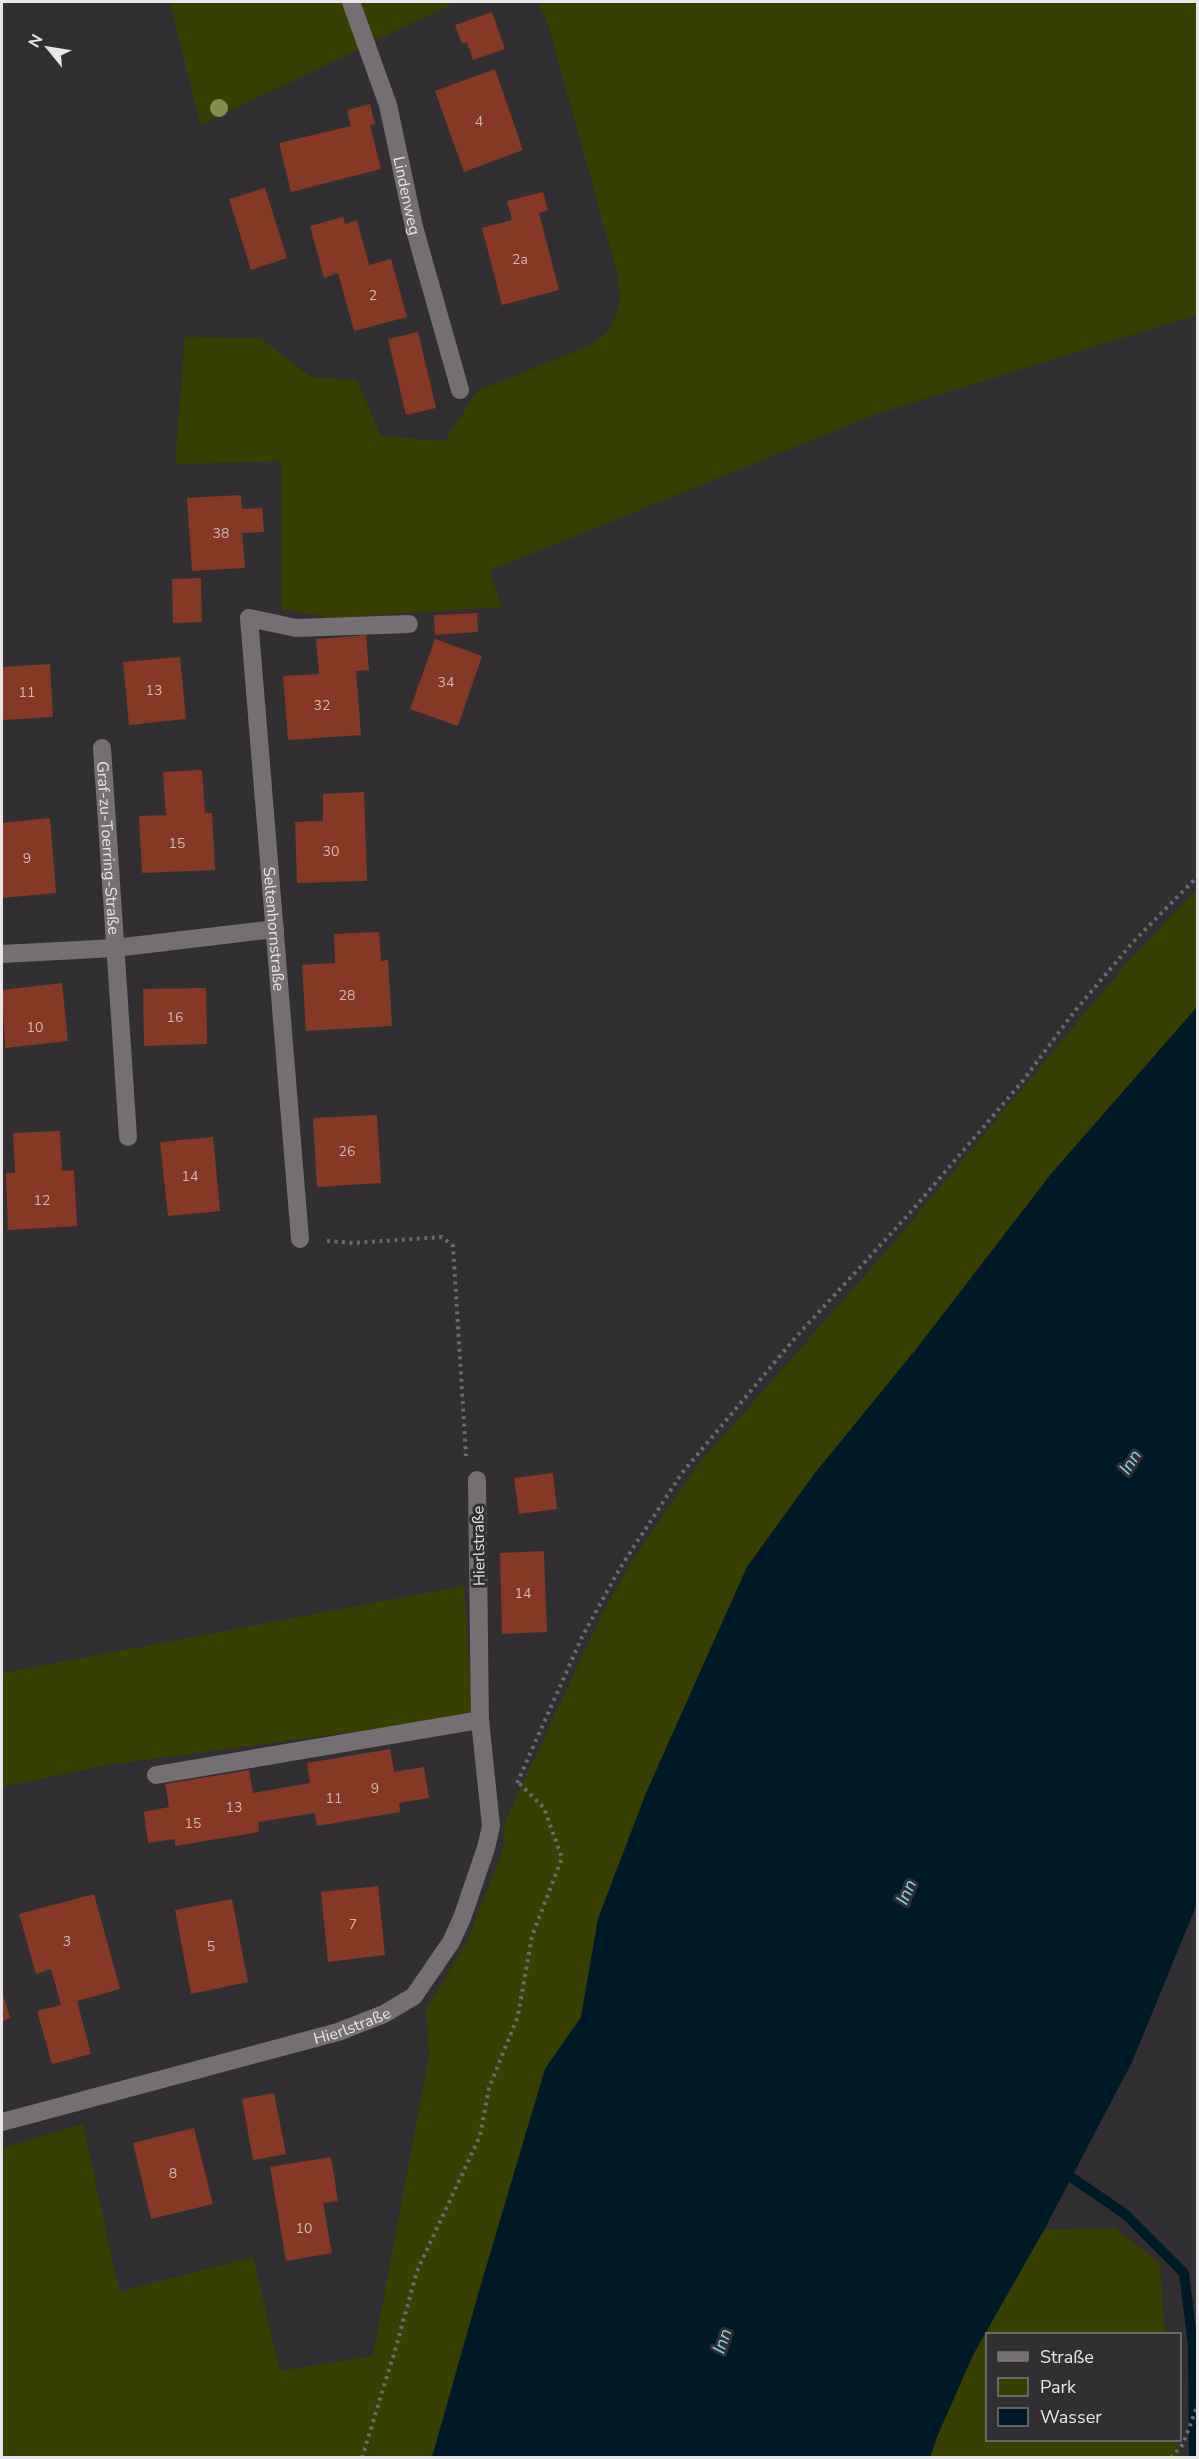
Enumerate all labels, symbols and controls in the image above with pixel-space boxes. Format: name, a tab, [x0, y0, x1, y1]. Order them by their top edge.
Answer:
north arrow	[18, 18, 78, 78]
text: N	[23, 30, 48, 52]
house number: 4	[475, 112, 483, 131]
street label: Lindenweg	[387, 155, 426, 238]
house number: 2a	[512, 250, 528, 269]
house number: 2	[369, 286, 377, 305]
house number: 38	[213, 524, 229, 543]
house number: 34	[438, 673, 454, 692]
house number: 13	[146, 681, 162, 700]
house number: 11	[19, 683, 35, 702]
house number: 32	[314, 696, 330, 715]
street label: Graf-zu-Toerring-Straße	[91, 760, 124, 935]
house number: 15	[169, 834, 185, 853]
house number: 30	[323, 842, 339, 861]
house number: 9	[23, 849, 31, 868]
street label: Seltenhornstraße	[257, 866, 290, 992]
house number: 28	[339, 986, 355, 1005]
house number: 16	[167, 1008, 183, 1027]
house number: 10	[27, 1018, 43, 1037]
house number: 26	[339, 1142, 355, 1161]
house number: 14	[182, 1167, 198, 1186]
house number: 12	[34, 1191, 50, 1210]
water label: Inn	[1113, 1445, 1147, 1479]
street label: Hierlstraße	[467, 1506, 491, 1586]
house number: 14	[515, 1584, 531, 1603]
house number: 9	[371, 1779, 379, 1798]
house number: 11	[326, 1789, 342, 1808]
house number: 13	[226, 1798, 242, 1817]
house number: 15	[185, 1814, 201, 1833]
water label: Inn	[890, 1876, 922, 1908]
house number: 7	[349, 1915, 357, 1934]
house number: 3	[63, 1932, 71, 1951]
house number: 5	[207, 1937, 215, 1956]
street label: Hierlstraße	[311, 2002, 395, 2050]
house number: 8	[169, 2164, 177, 2183]
house number: 10	[296, 2219, 312, 2238]
water label: Inn	[707, 2325, 737, 2357]
legend	[986, 2333, 1181, 2441]
text: Straße	[1040, 2345, 1094, 2369]
text: Park	[1040, 2375, 1077, 2399]
text: Wasser	[1040, 2405, 1102, 2429]

